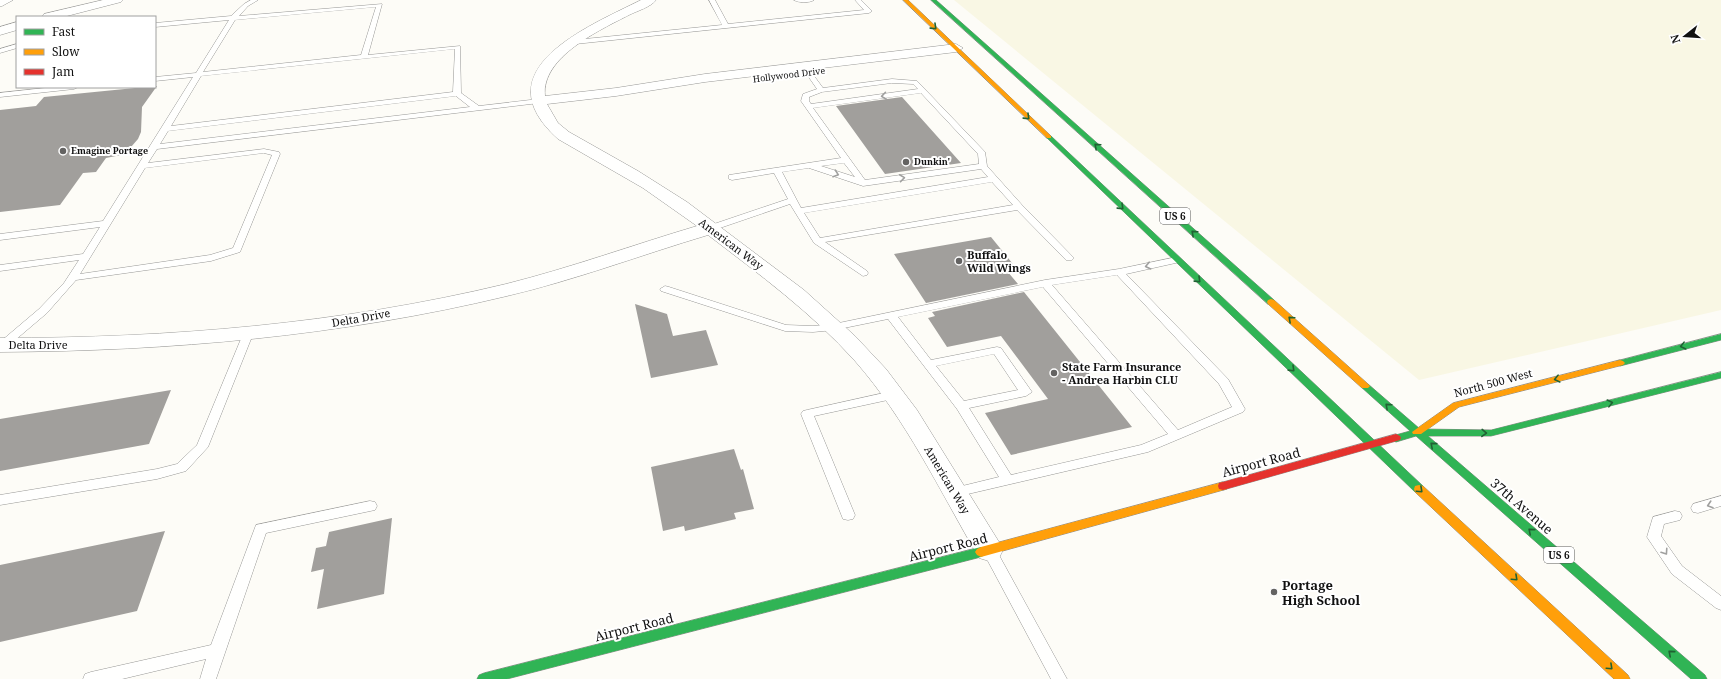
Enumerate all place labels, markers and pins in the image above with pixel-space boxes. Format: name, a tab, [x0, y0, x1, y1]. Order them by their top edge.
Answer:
place label: Emagine Portage	[71, 144, 148, 157]
marker: Emagine Portage	[58, 146, 68, 156]
place label: Dunkin'	[914, 155, 950, 168]
marker: Dunkin'	[901, 157, 911, 167]
place label: Buffalo Wild Wings	[967, 247, 1031, 275]
marker: Buffalo Wild Wings	[954, 256, 964, 266]
place label: State Farm Insurance - Andrea Harbin CLU	[1062, 359, 1181, 387]
marker: State Farm Insurance - Andrea Harbin CLU	[1049, 368, 1059, 378]
place label: Portage High School	[1282, 576, 1361, 609]
marker: Portage High School	[1269, 587, 1279, 597]

